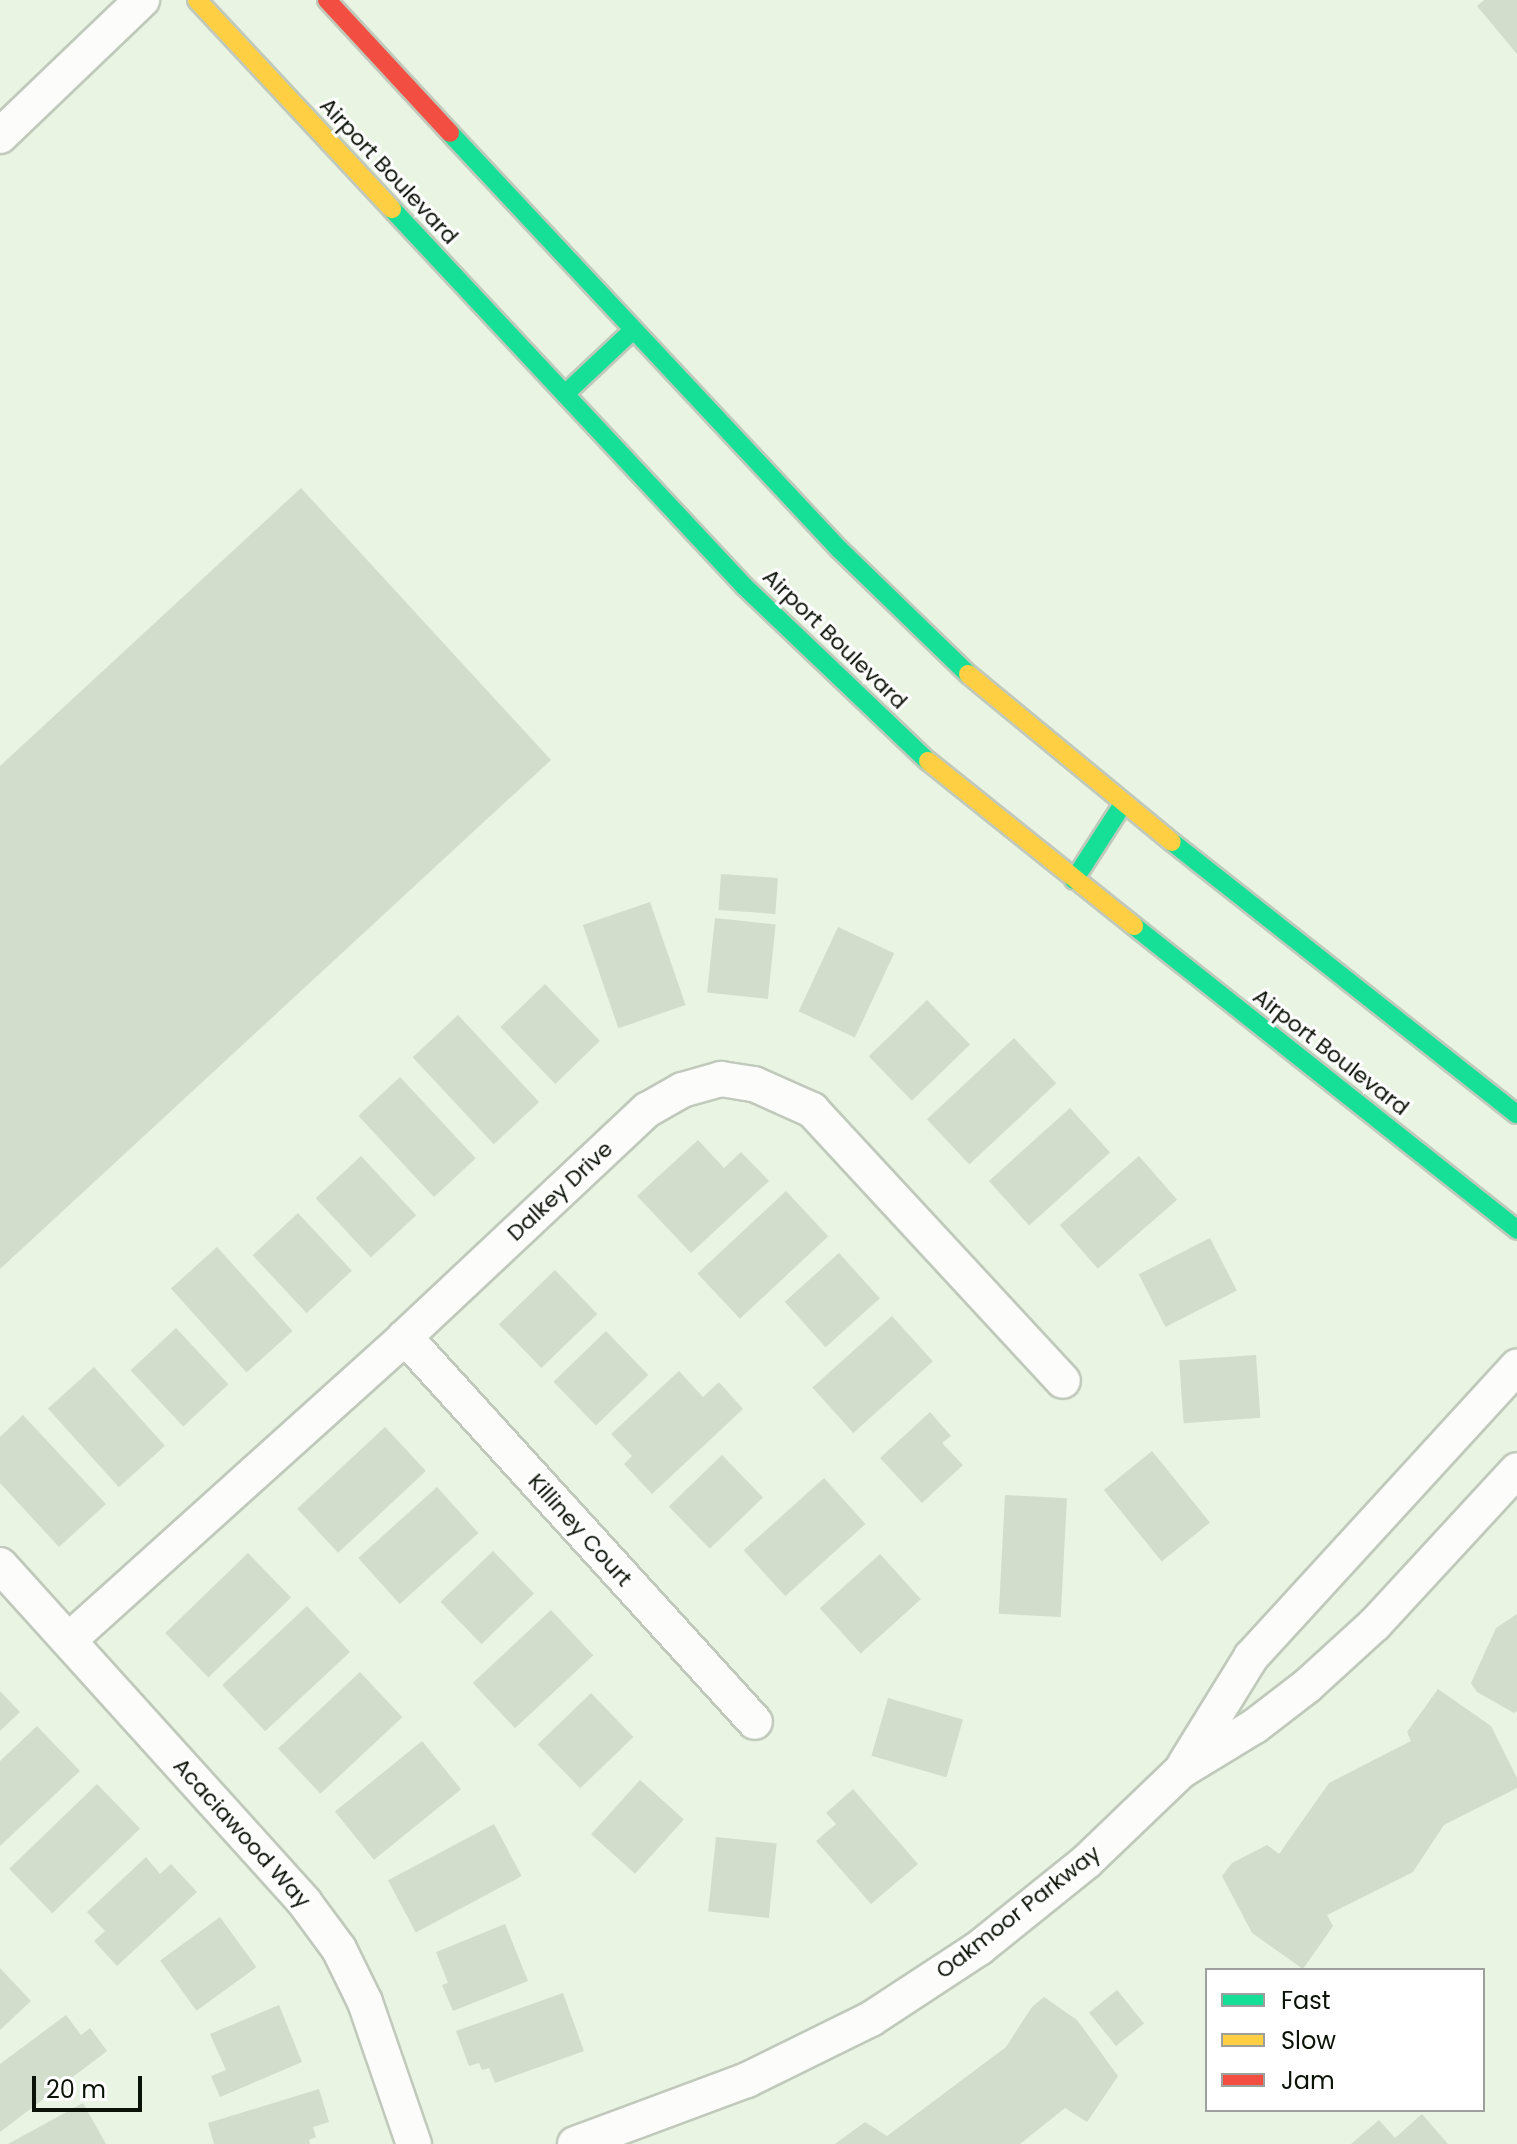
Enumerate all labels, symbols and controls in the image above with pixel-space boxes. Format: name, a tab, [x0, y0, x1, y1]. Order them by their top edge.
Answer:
street label: Airport Boulevard	[314, 92, 464, 250]
street label: Airport Boulevard	[757, 563, 913, 715]
street label: Airport Boulevard	[1248, 983, 1414, 1121]
street label: Dalkey Drive	[502, 1136, 618, 1246]
street label: Killiney Court	[523, 1468, 637, 1592]
street label: Acaciawood Way	[168, 1753, 316, 1913]
street label: Oakmoor Parkway	[931, 1840, 1105, 1984]
legend	[1205, 1968, 1485, 2112]
text: Fast	[1281, 1984, 1331, 2017]
text: Slow	[1281, 2024, 1336, 2057]
scale bar	[36, 2060, 146, 2110]
text: Jam	[1281, 2064, 1335, 2097]
text: 20 m	[46, 2073, 106, 2106]

